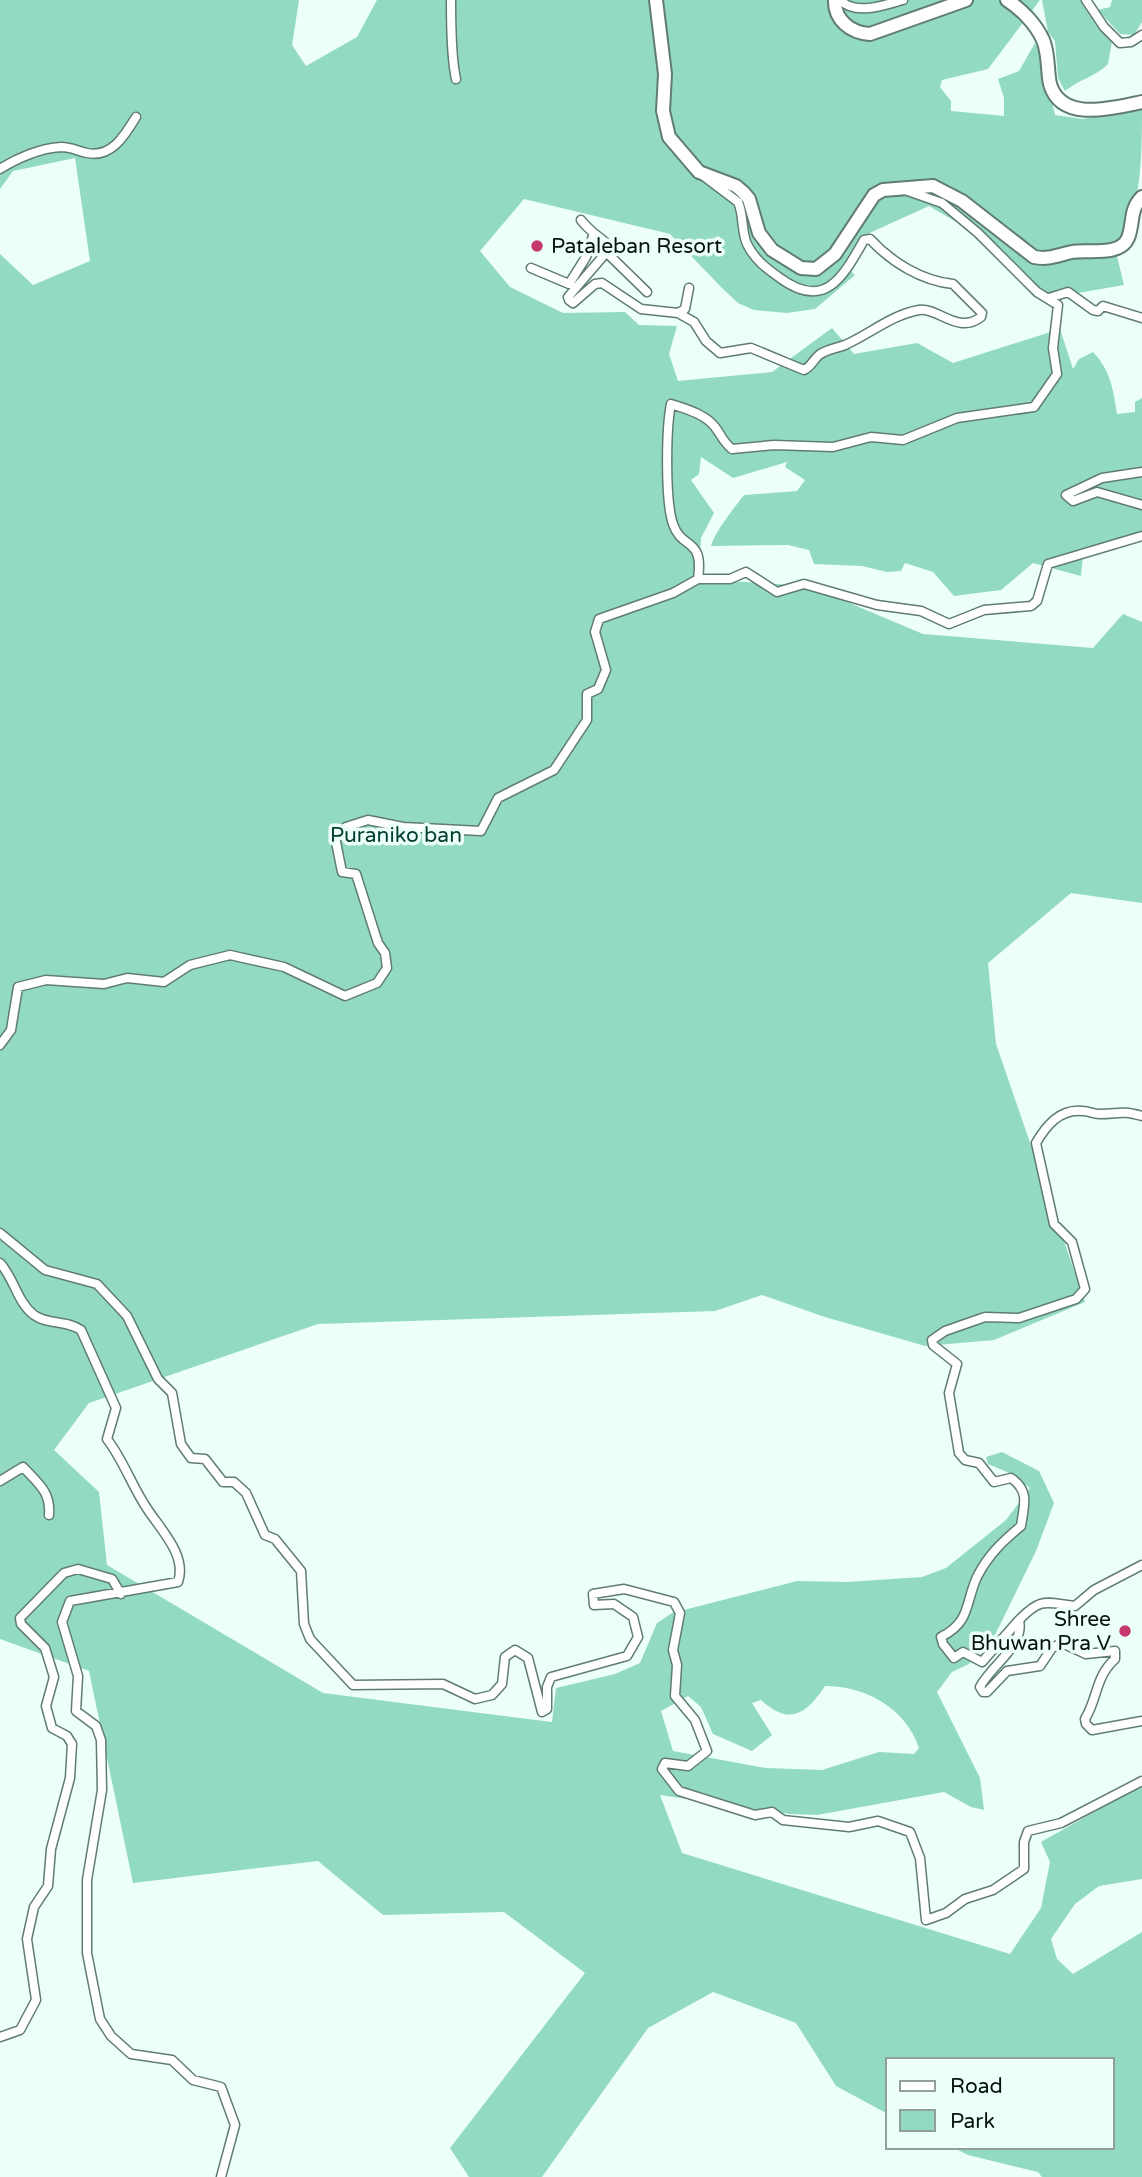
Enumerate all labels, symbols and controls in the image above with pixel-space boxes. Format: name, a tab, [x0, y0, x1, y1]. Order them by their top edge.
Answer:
place label: Pataleban Resort	[551, 234, 722, 259]
marker: Pataleban Resort	[529, 238, 545, 254]
park label: Puraniko ban	[330, 823, 462, 848]
place label: Shree Bhuwan Pra V	[971, 1607, 1111, 1656]
marker: Shree Bhuwan Pra V	[1117, 1623, 1133, 1639]
legend	[886, 2058, 1114, 2149]
text: Road	[950, 2074, 1003, 2099]
text: Park	[950, 2109, 995, 2134]

